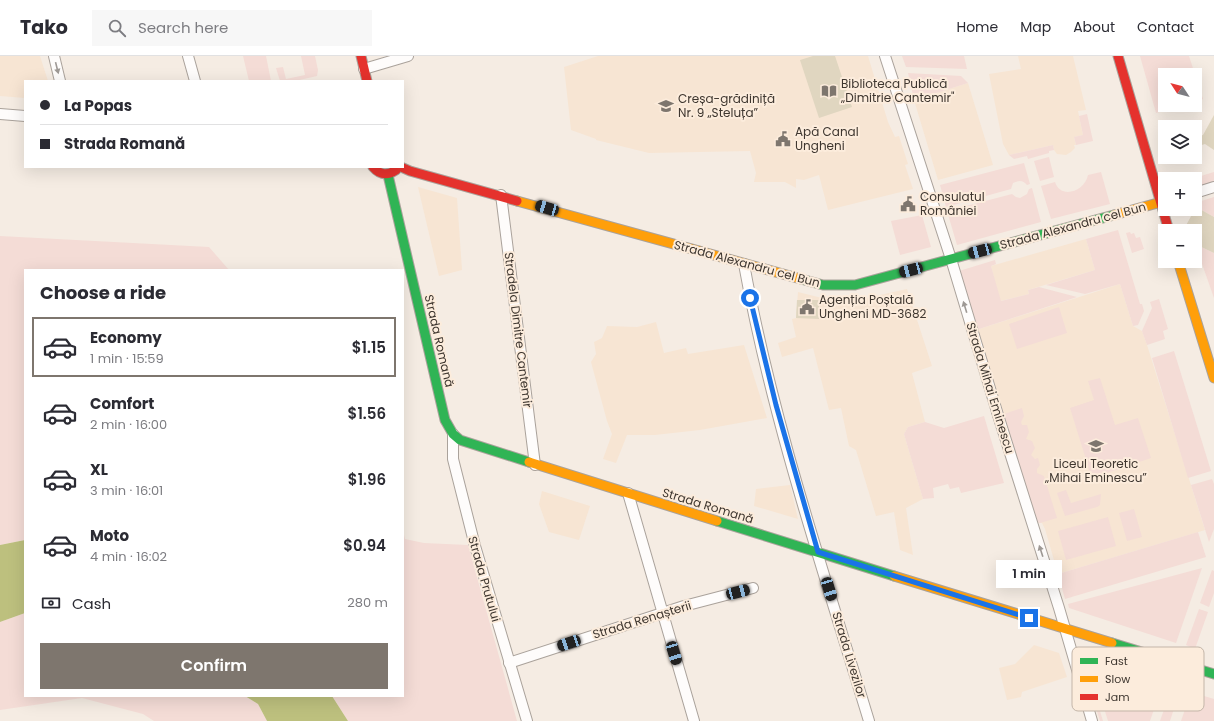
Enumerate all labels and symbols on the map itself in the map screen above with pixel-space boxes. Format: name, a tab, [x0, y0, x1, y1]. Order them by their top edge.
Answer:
one-way arrow	[55, 62, 61, 75]
north arrow	[1158, 68, 1202, 112]
place label: Biblioteca Publică „Dimitrie Cantemir"	[840, 75, 955, 106]
library icon: Biblioteca Publică „Dimitrie Cantemir"	[820, 82, 838, 100]
place label: Creșa-grădiniță Nr. 9 „Steluța”	[678, 90, 775, 121]
school or university icon: Creșa-grădiniță Nr. 9 „Steluța”	[657, 97, 675, 115]
place label: Apă Canal Ungheni	[795, 123, 859, 154]
public building icon: Apă Canal Ungheni	[774, 130, 792, 148]
place label: Consulatul României	[920, 188, 985, 219]
public building icon: Consulatul României	[899, 195, 917, 213]
street label: Strada Alexandru cel Bun	[998, 198, 1148, 253]
car	[534, 199, 560, 217]
street label: Strada Alexandru cel Bun	[672, 236, 822, 291]
car	[967, 242, 993, 260]
street label: Stradela Dimitre Cantemir	[501, 251, 537, 409]
car	[898, 261, 924, 279]
route start	[741, 289, 759, 307]
place label: Agenția Poștală Ungheni MD-3682	[819, 291, 927, 322]
street label: Strada Romană	[421, 293, 458, 389]
public building icon: Agenția Poștală Ungheni MD-3682	[798, 298, 816, 316]
one-way arrow	[962, 301, 968, 313]
street label: Strada Mihai Eminescu	[962, 320, 1019, 456]
school or university icon: Liceul Teoretic „Mihai Eminescu”	[1087, 437, 1105, 455]
place label: Liceul Teoretic „Mihai Eminescu”	[1044, 455, 1147, 486]
street label: Strada Romană	[660, 484, 756, 527]
street label: Strada Prutului	[464, 534, 505, 624]
one-way arrow	[1038, 545, 1044, 557]
callout: 1 min	[996, 560, 1062, 588]
car	[820, 576, 838, 602]
car	[725, 583, 751, 601]
street label: Strada Renașterii	[590, 596, 693, 643]
route end	[1020, 609, 1038, 627]
street label: Strada Livezilor	[828, 610, 871, 701]
car	[556, 634, 582, 652]
car	[665, 640, 683, 666]
legend	[1072, 647, 1204, 711]
text: Fast	[1105, 653, 1128, 669]
text: Slow	[1105, 671, 1130, 687]
text: Jam	[1105, 689, 1130, 705]

